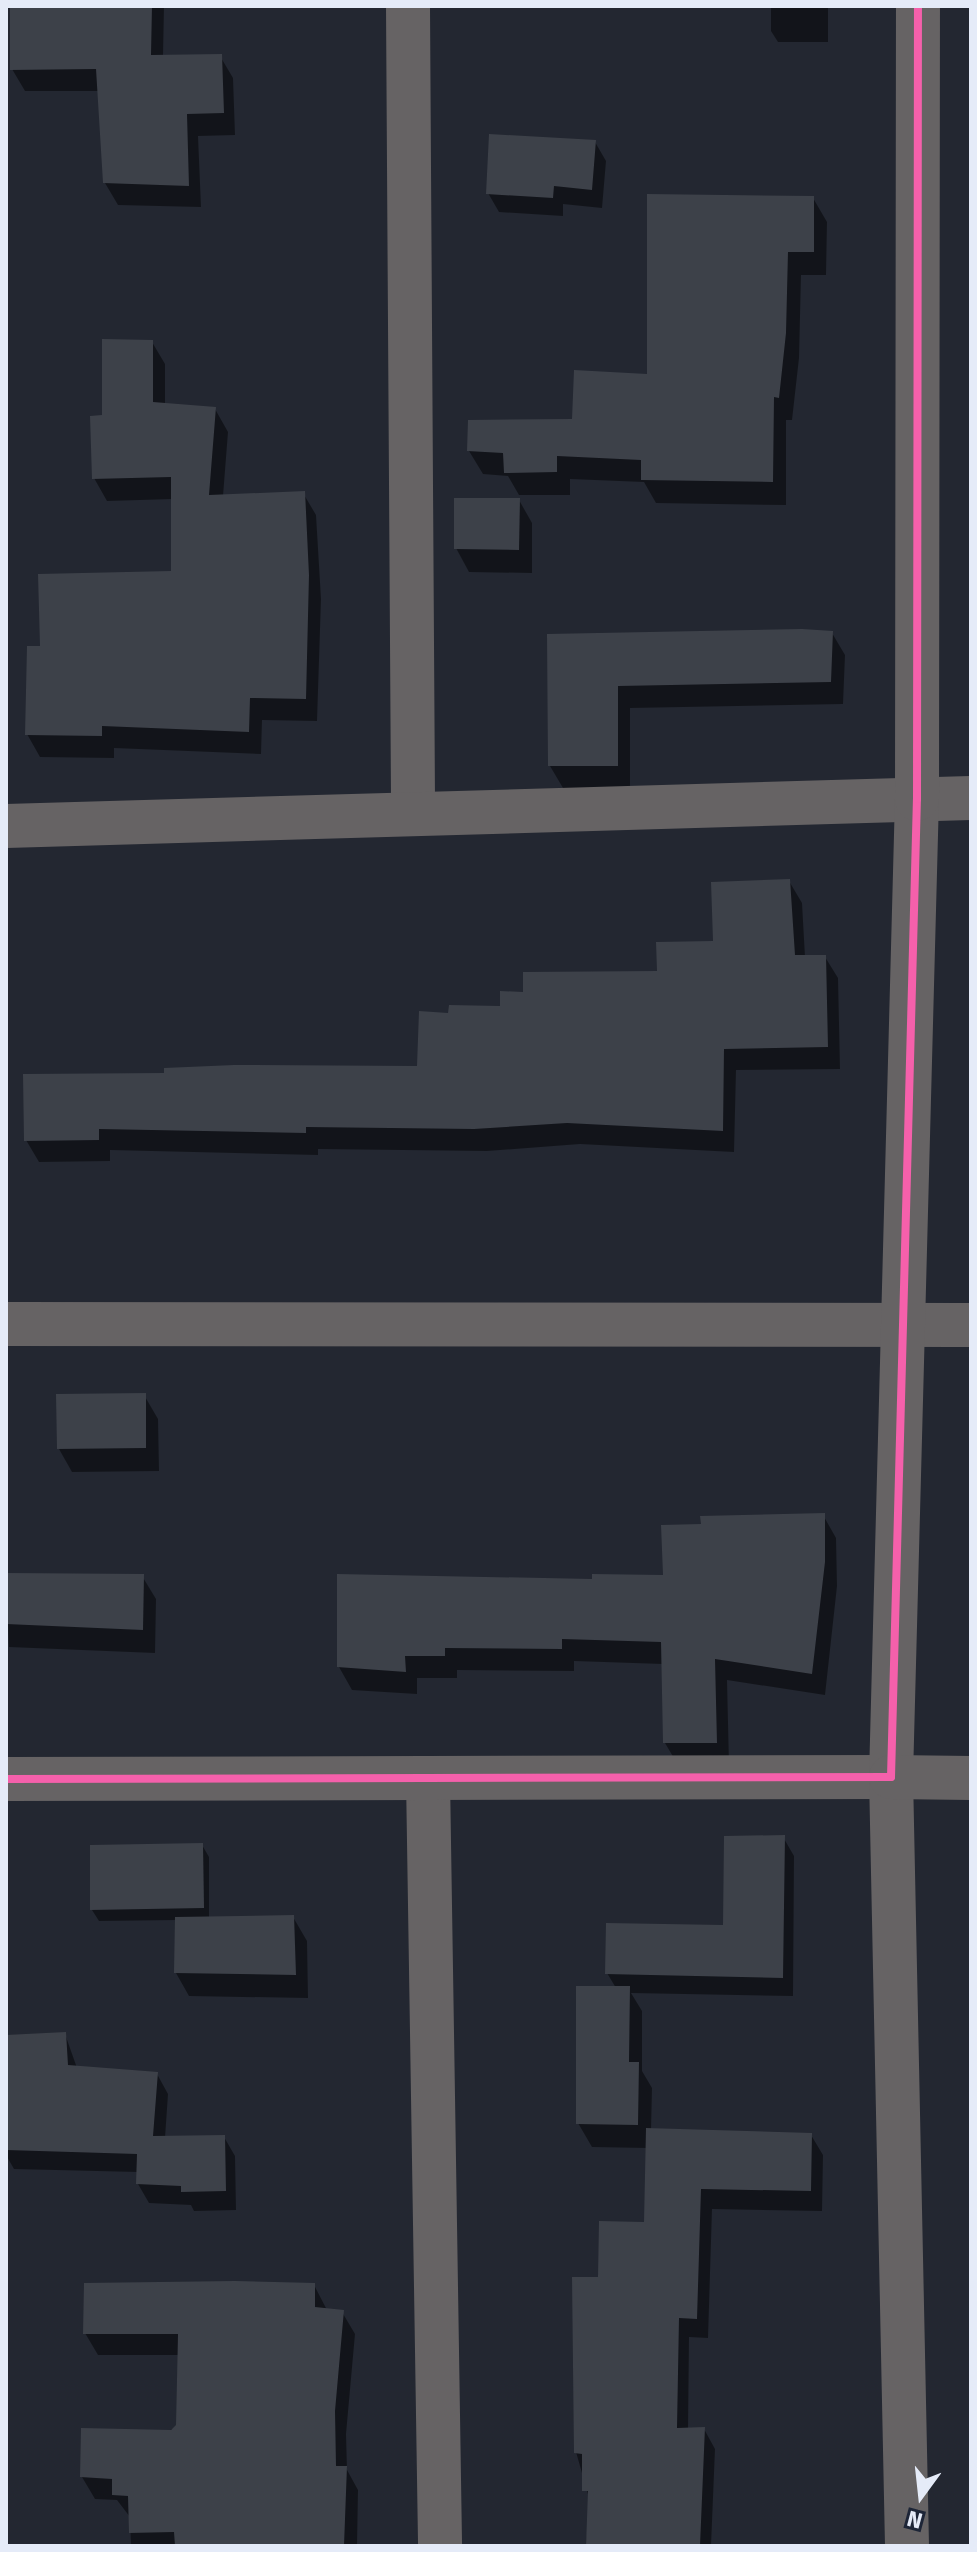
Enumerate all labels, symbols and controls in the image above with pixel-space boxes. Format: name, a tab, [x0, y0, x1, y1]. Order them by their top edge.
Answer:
north arrow	[881, 2456, 961, 2536]
text: N	[904, 2505, 925, 2535]

